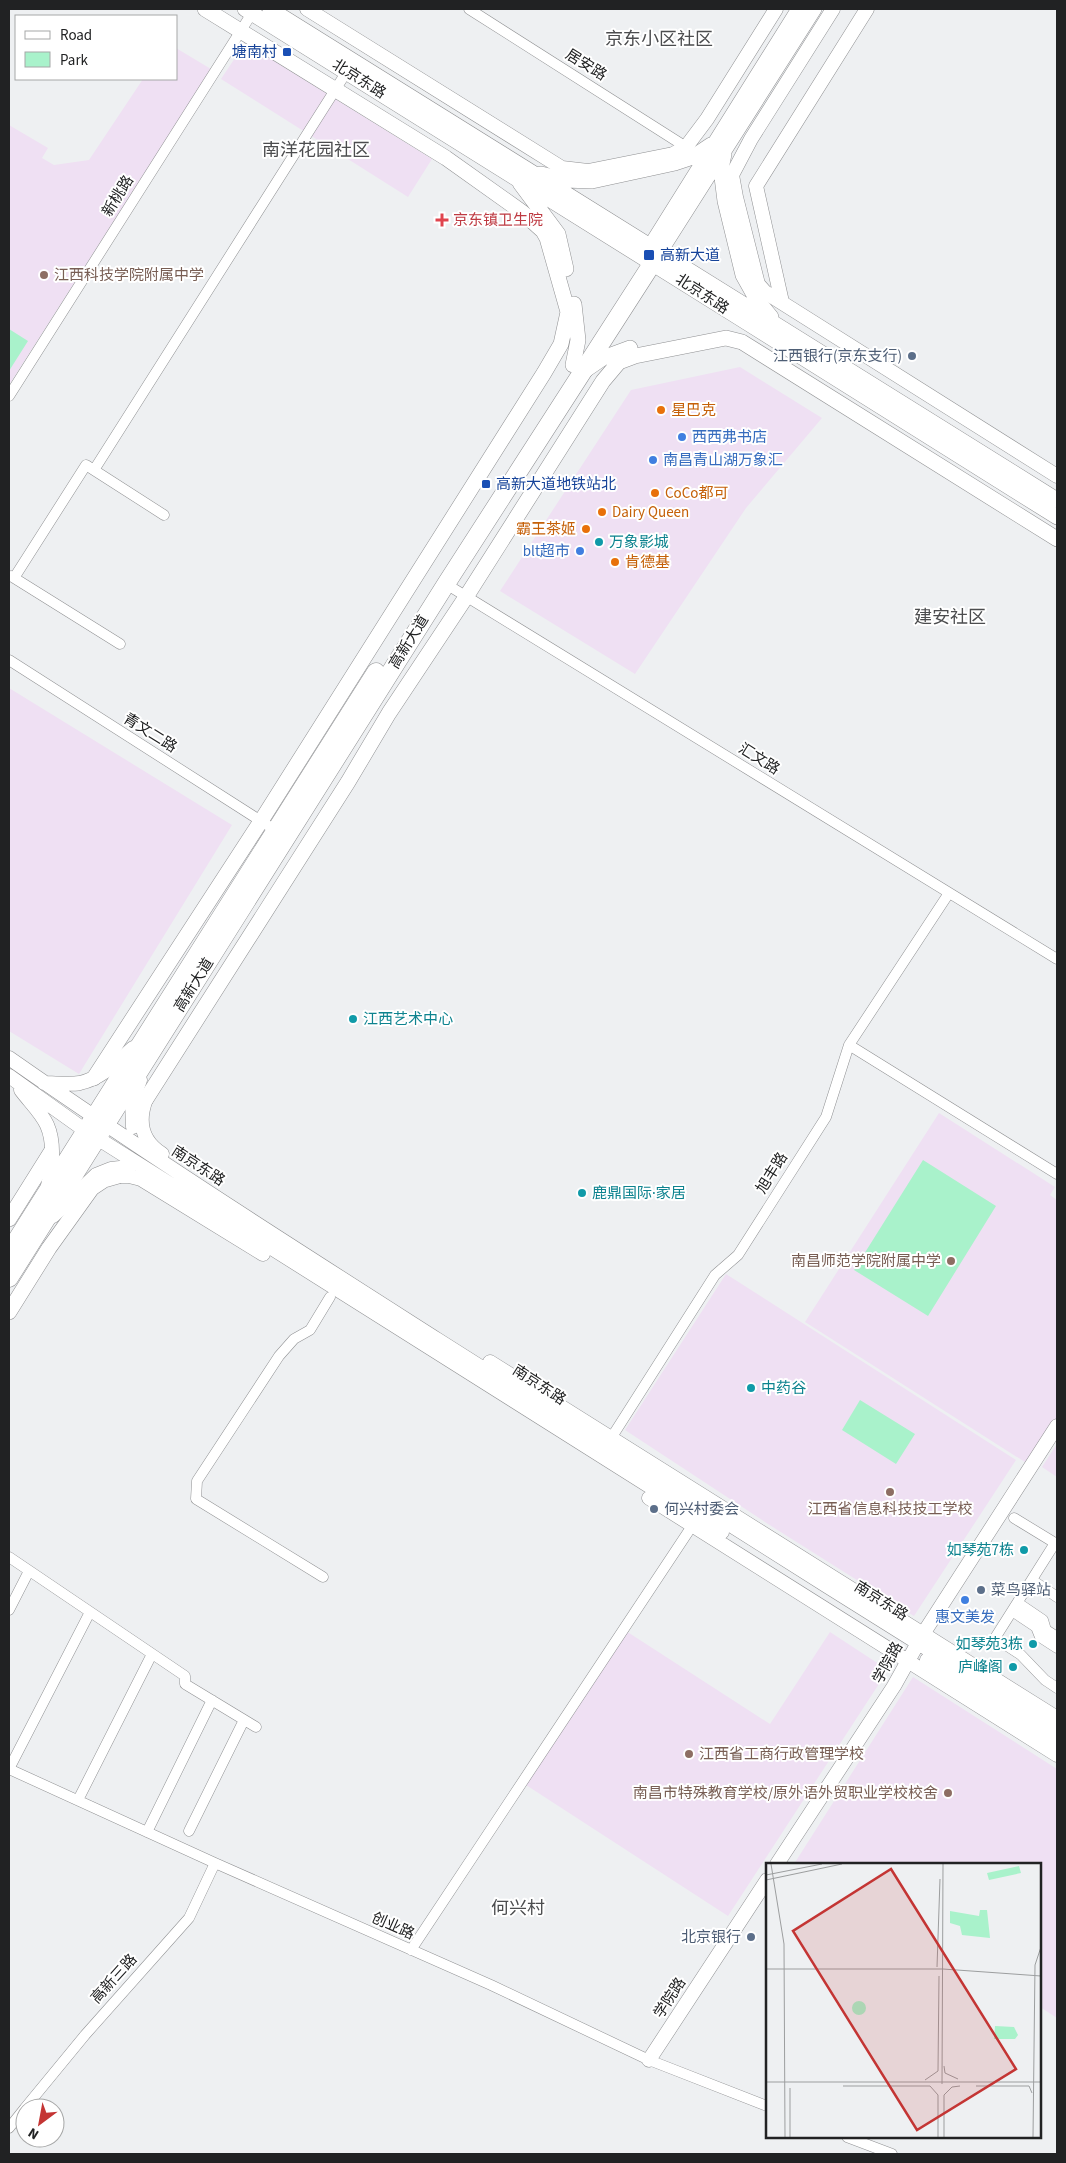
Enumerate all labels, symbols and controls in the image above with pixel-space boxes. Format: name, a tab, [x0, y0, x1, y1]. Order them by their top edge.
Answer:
legend	[15, 15, 178, 80]
text: Road	[60, 25, 92, 46]
district label: 京东小区社区	[605, 27, 713, 52]
place label: 塘南村	[232, 42, 277, 63]
street label: 居安路	[561, 44, 611, 86]
marker: 塘南村	[281, 46, 293, 58]
text: Park	[60, 50, 89, 71]
street label: 北京东路	[328, 54, 390, 104]
district label: 南洋花园社区	[262, 138, 370, 163]
street label: 新桃路	[97, 171, 139, 221]
place label: 京东镇卫生院	[453, 210, 543, 231]
marker: 京东镇卫生院	[435, 213, 449, 227]
place label: 高新大道	[660, 245, 720, 266]
marker: 高新大道	[642, 248, 656, 262]
place label: 江西科技学院附属中学	[54, 265, 204, 286]
marker: 江西科技学院附属中学	[38, 269, 50, 281]
street label: 北京东路	[671, 269, 733, 319]
place label: 江西银行(京东支行)	[773, 346, 902, 367]
marker: 江西银行(京东支行)	[906, 350, 918, 362]
place label: 星巴克	[671, 400, 716, 421]
marker: 星巴克	[655, 404, 667, 416]
place label: 西西弗书店	[692, 427, 767, 448]
marker: 西西弗书店	[676, 431, 688, 443]
place label: 南昌青山湖万象汇	[663, 450, 783, 471]
marker: 南昌青山湖万象汇	[647, 454, 659, 466]
place label: 高新大道地铁站北	[496, 474, 616, 495]
marker: 高新大道地铁站北	[480, 478, 492, 490]
place label: CoCo都可	[665, 483, 728, 504]
marker: CoCo都可	[649, 487, 661, 499]
place label: Dairy Queen	[612, 502, 689, 523]
marker: Dairy Queen	[596, 506, 608, 518]
place label: 霸王茶姬	[516, 519, 576, 540]
marker: 霸王茶姬	[580, 523, 592, 535]
place label: 万象影城	[609, 532, 669, 553]
marker: 万象影城	[593, 536, 605, 548]
place label: blt超市	[523, 541, 570, 562]
marker: blt超市	[574, 545, 586, 557]
place label: 肯德基	[625, 552, 670, 573]
marker: 肯德基	[609, 556, 621, 568]
district label: 建安社区	[914, 605, 986, 630]
street label: 高新大道	[384, 611, 434, 673]
street label: 青文二路	[119, 708, 181, 758]
street label: 汇文路	[734, 738, 784, 780]
street label: 高新大道	[169, 954, 219, 1016]
place label: 江西艺术中心	[363, 1009, 453, 1030]
marker: 江西艺术中心	[347, 1013, 359, 1025]
street label: 南京东路	[167, 1141, 229, 1191]
street label: 旭丰路	[751, 1148, 793, 1198]
place label: 鹿鼎国际·家居	[592, 1183, 686, 1204]
marker: 鹿鼎国际·家居	[576, 1187, 588, 1199]
place label: 南昌师范学院附属中学	[791, 1251, 941, 1272]
marker: 南昌师范学院附属中学	[945, 1255, 957, 1267]
street label: 南京东路	[508, 1360, 570, 1410]
place label: 中药谷	[761, 1378, 806, 1399]
marker: 中药谷	[745, 1382, 757, 1394]
marker: 江西省信息科技技工学校	[884, 1486, 896, 1498]
place label: 何兴村委会	[664, 1499, 739, 1520]
place label: 江西省信息科技技工学校	[807, 1499, 973, 1520]
marker: 何兴村委会	[648, 1503, 660, 1515]
place label: 如琴苑7栋	[947, 1540, 1014, 1561]
marker: 如琴苑7栋	[1018, 1544, 1030, 1556]
street label: 南京东路	[850, 1576, 912, 1626]
place label: 菜鸟驿站	[991, 1580, 1051, 1601]
marker: 菜鸟驿站	[975, 1584, 987, 1596]
marker: 惠文美发	[959, 1594, 971, 1606]
place label: 惠文美发	[935, 1607, 995, 1628]
place label: 如琴苑3栋	[956, 1634, 1023, 1655]
street label: 学院路	[868, 1638, 908, 1688]
marker: 如琴苑3栋	[1027, 1638, 1039, 1650]
place label: 庐峰阁	[958, 1657, 1003, 1678]
marker: 庐峰阁	[1007, 1661, 1019, 1673]
place label: 江西省工商行政管理学校	[699, 1744, 864, 1765]
marker: 江西省工商行政管理学校	[683, 1748, 695, 1760]
place label: 南昌市特殊教育学校/原外语外贸职业学校校舍	[633, 1783, 938, 1804]
marker: 南昌市特殊教育学校/原外语外贸职业学校校舍	[942, 1787, 954, 1799]
inset map	[766, 1863, 1041, 2138]
district label: 何兴村	[491, 1896, 545, 1921]
street label: 创业路	[368, 1907, 418, 1945]
place label: 北京银行	[681, 1927, 741, 1948]
marker: 北京银行	[745, 1931, 757, 1943]
street label: 高新三路	[86, 1950, 142, 2008]
street label: 学院路	[649, 1973, 691, 2023]
north arrow	[15, 2098, 65, 2148]
text: N	[24, 2122, 43, 2144]

